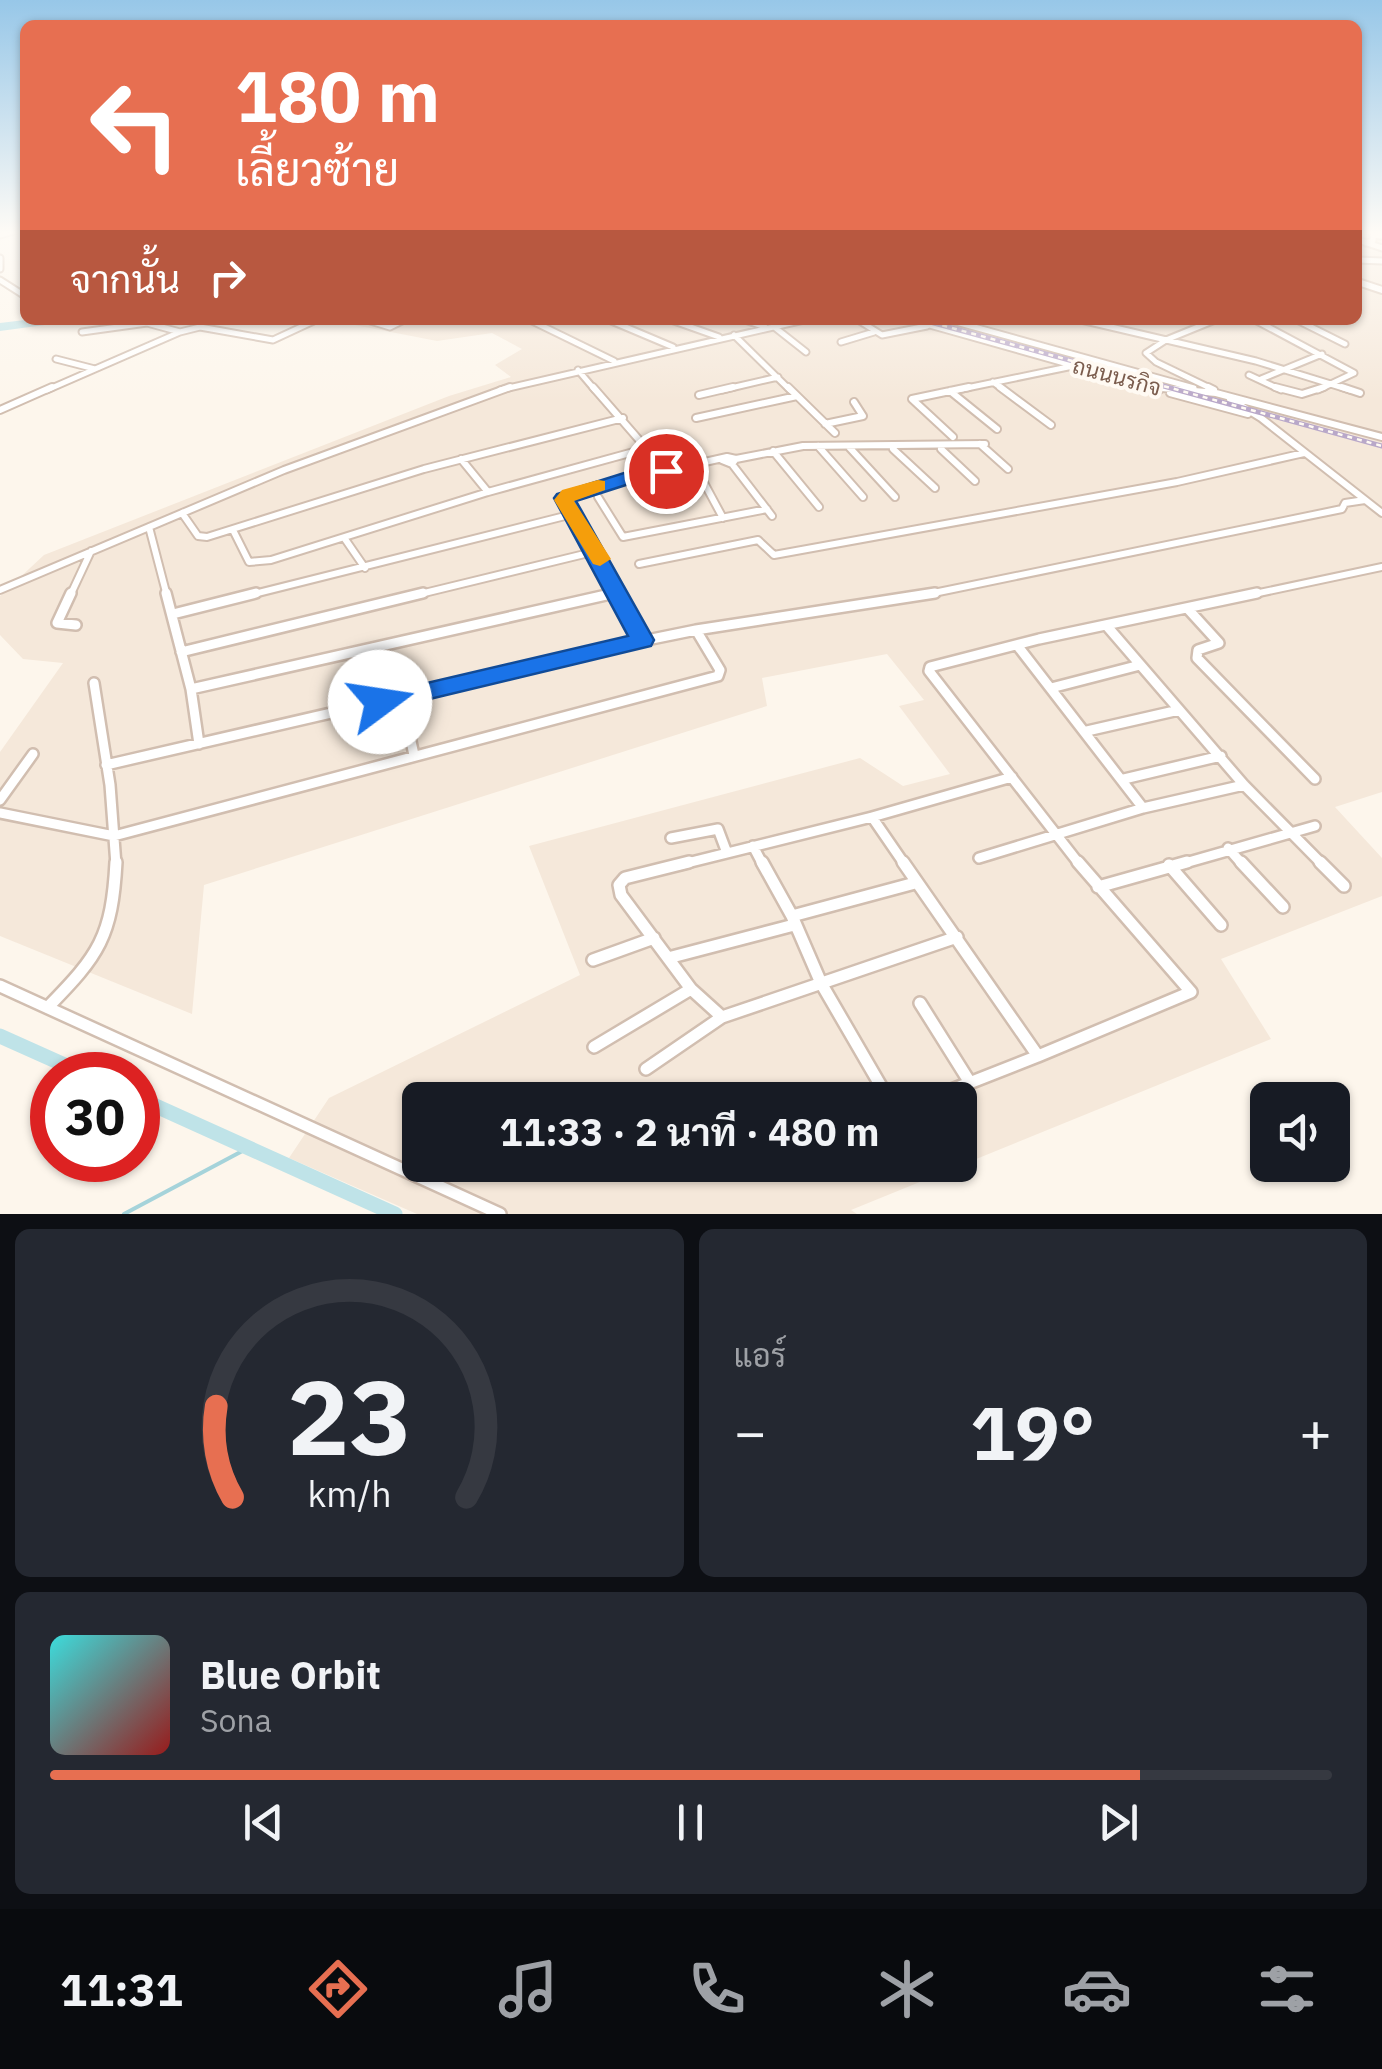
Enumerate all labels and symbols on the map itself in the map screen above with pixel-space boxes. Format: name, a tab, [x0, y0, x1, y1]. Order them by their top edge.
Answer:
street label: ถนนนรกิจ	[1070, 350, 1164, 402]
pin	[624, 429, 709, 514]
position arrow	[328, 650, 432, 754]
speed limit sign: 30	[30, 1052, 160, 1182]

